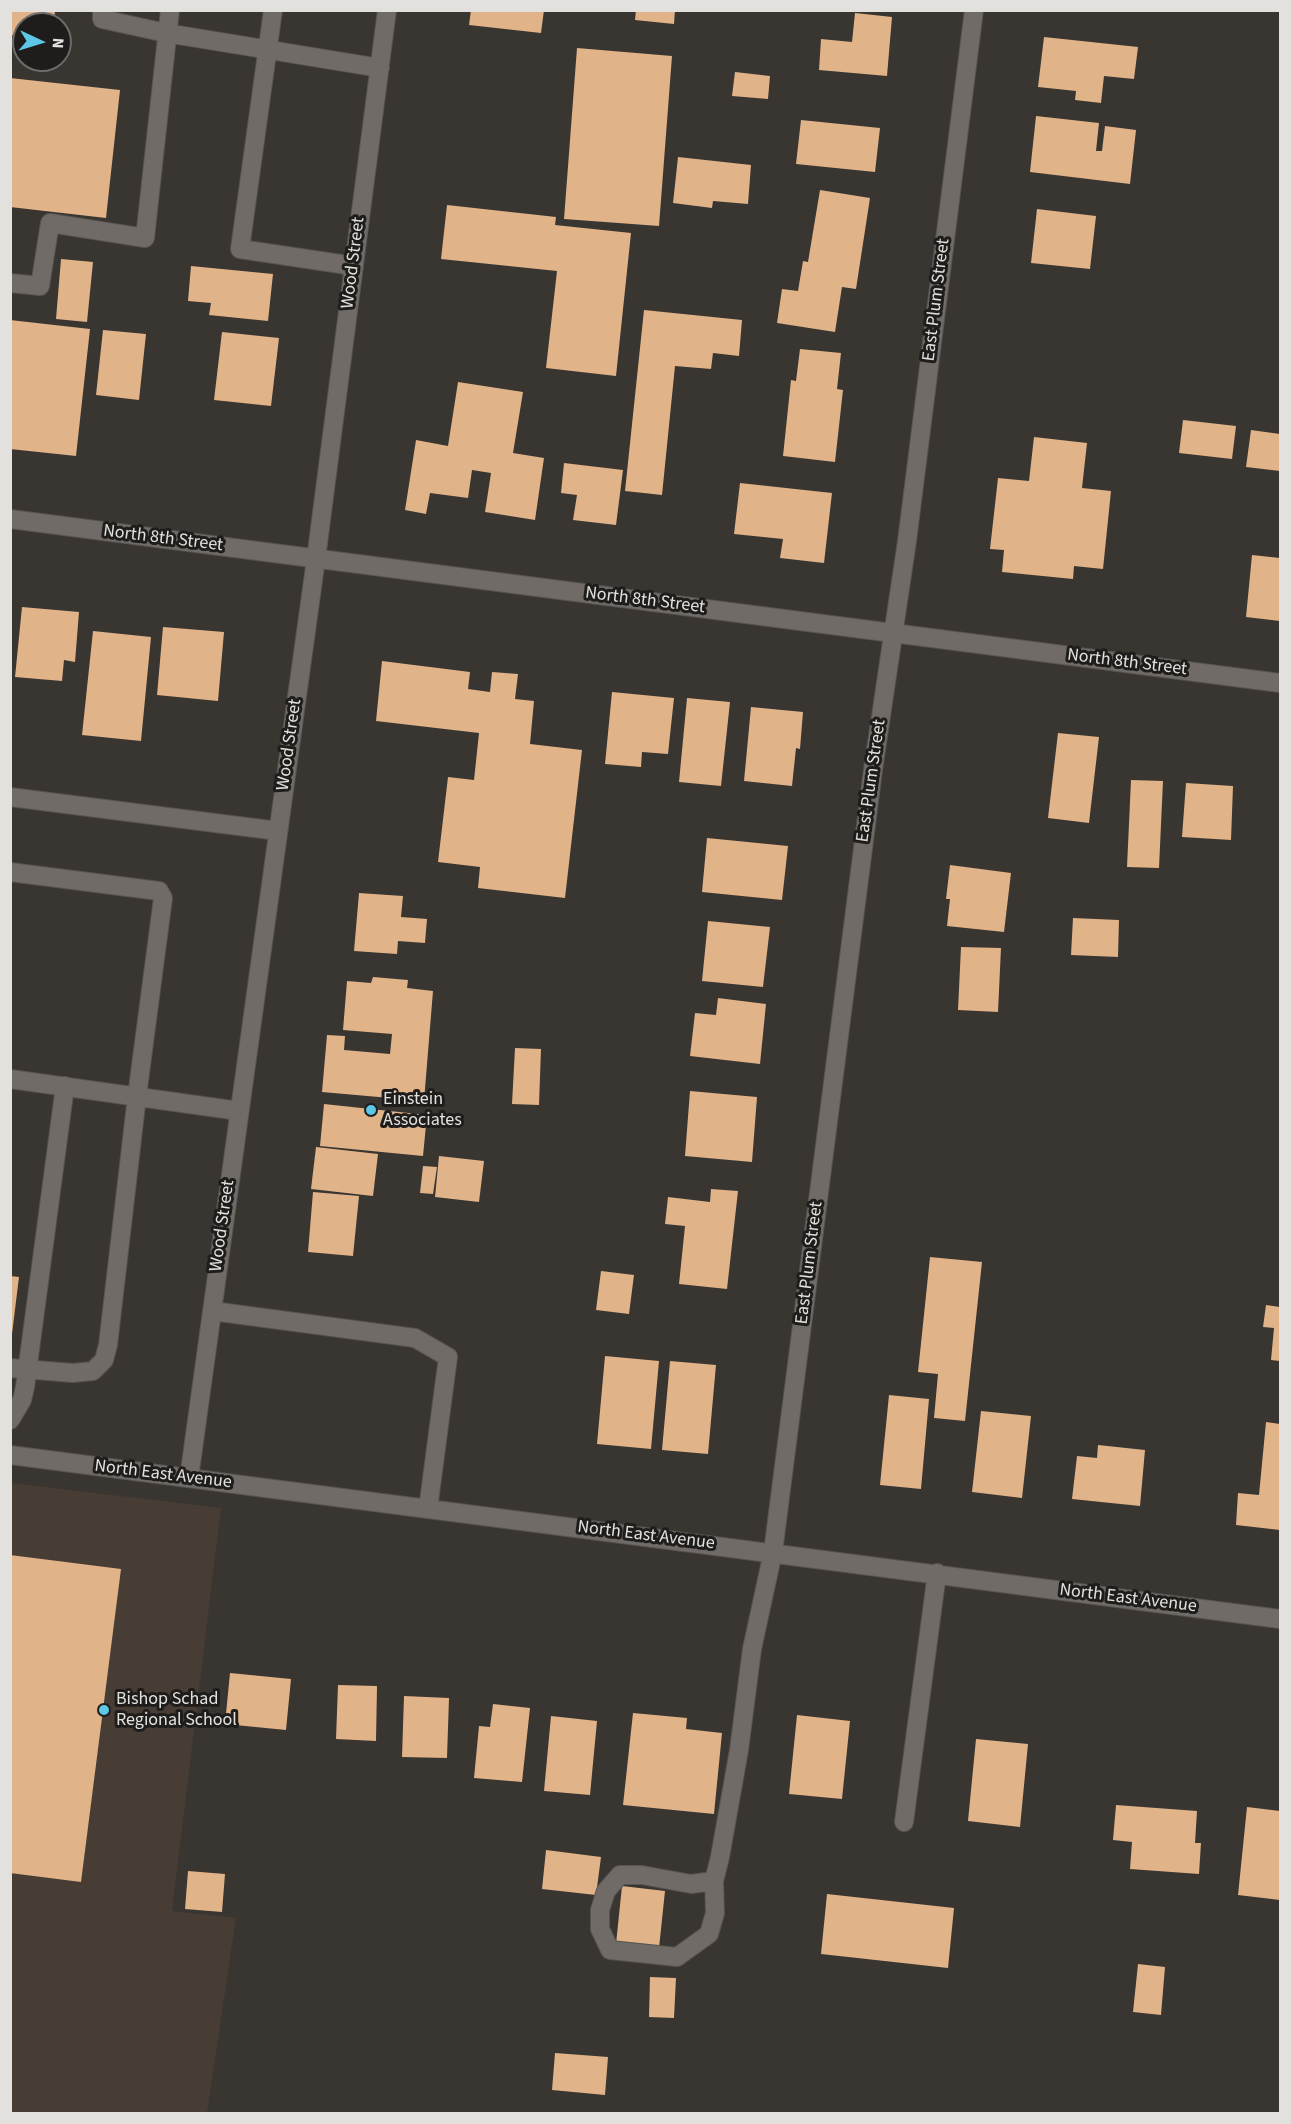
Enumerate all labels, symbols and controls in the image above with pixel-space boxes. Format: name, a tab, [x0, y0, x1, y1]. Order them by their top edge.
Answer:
north arrow	[12, 12, 72, 72]
text: N	[47, 37, 69, 49]
street label: Wood Street	[338, 216, 370, 310]
street label: East Plum Street	[919, 237, 955, 363]
street label: North 8th Street	[102, 521, 224, 557]
street label: North 8th Street	[584, 583, 706, 619]
street label: North 8th Street	[1066, 645, 1188, 681]
street label: Wood Street	[273, 698, 307, 792]
street label: East Plum Street	[853, 718, 891, 844]
place label: Einstein Associates	[383, 1089, 462, 1132]
marker: Einstein Associates	[364, 1103, 378, 1117]
street label: Wood Street	[206, 1179, 240, 1273]
street label: East Plum Street	[792, 1200, 828, 1326]
street label: North East Avenue	[93, 1456, 233, 1494]
street label: North East Avenue	[576, 1517, 716, 1555]
street label: North East Avenue	[1058, 1580, 1198, 1618]
place label: Bishop Schad Regional School	[116, 1689, 237, 1732]
marker: Bishop Schad Regional School	[97, 1703, 111, 1717]

